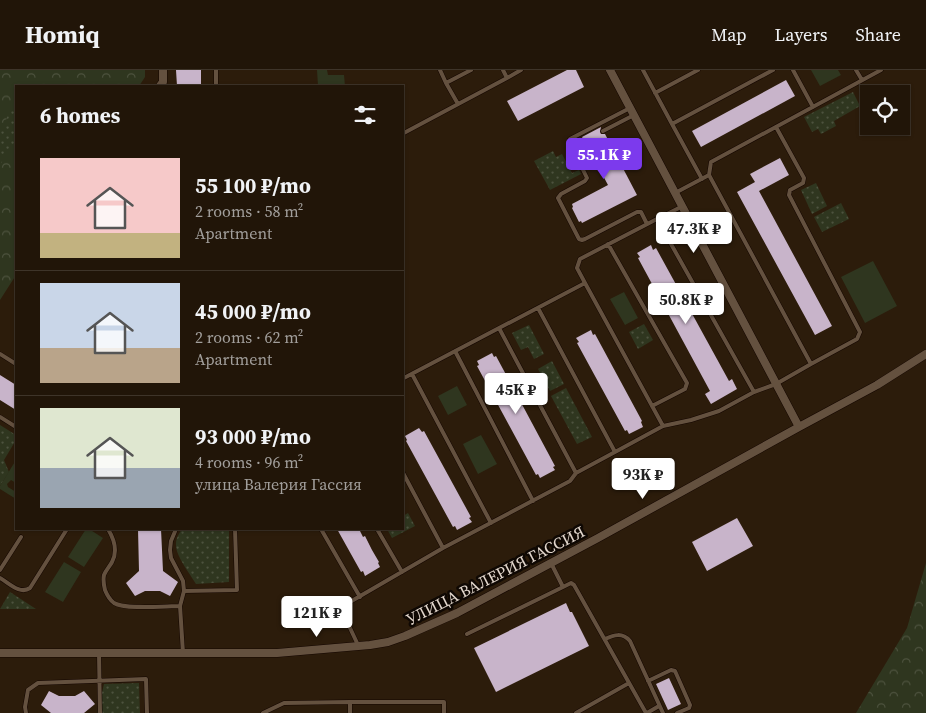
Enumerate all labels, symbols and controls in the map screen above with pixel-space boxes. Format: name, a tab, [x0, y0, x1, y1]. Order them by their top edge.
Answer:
text: Homiq	[25, 18, 100, 51]
text: Map	[711, 22, 746, 47]
text: Layers	[774, 22, 827, 47]
text: Share	[855, 22, 901, 47]
map controls	[860, 85, 910, 135]
button: locate	[860, 85, 910, 135]
text: 6 homes	[40, 101, 120, 130]
icon: filters	[351, 101, 379, 129]
pin: 55.1K ₽	[558, 138, 650, 180]
text: 55.1K ₽	[577, 143, 631, 165]
text: 55 100 ₽/mo	[195, 171, 311, 200]
icon: home	[80, 178, 140, 238]
text: 2 rooms · 58 m²	[195, 200, 303, 222]
pin: 47.3K ₽	[648, 212, 740, 254]
text: 47.3K ₽	[667, 217, 721, 239]
text: Apartment	[195, 222, 272, 244]
pin: 50.8K ₽	[640, 282, 732, 325]
text: 50.8K ₽	[659, 288, 713, 310]
text: 45 000 ₽/mo	[195, 297, 311, 326]
icon: home	[80, 303, 140, 363]
text: 2 rooms · 62 m²	[195, 326, 303, 348]
text: Apartment	[195, 348, 272, 370]
pin: 45K ₽	[481, 372, 551, 415]
text: 45K ₽	[496, 378, 536, 400]
text: 93 000 ₽/mo	[195, 422, 311, 451]
icon: home	[80, 428, 140, 488]
text: 4 rooms · 96 m²	[195, 451, 303, 473]
pin: 93K ₽	[608, 458, 678, 500]
text: 93K ₽	[623, 463, 663, 485]
text: улица Валерия Гассия	[195, 473, 362, 495]
street label: УЛИЦА ВАЛЕРИЯ ГАССИЯ	[402, 520, 588, 630]
pin: 121K ₽	[276, 596, 358, 638]
text: 121K ₽	[292, 601, 342, 623]

